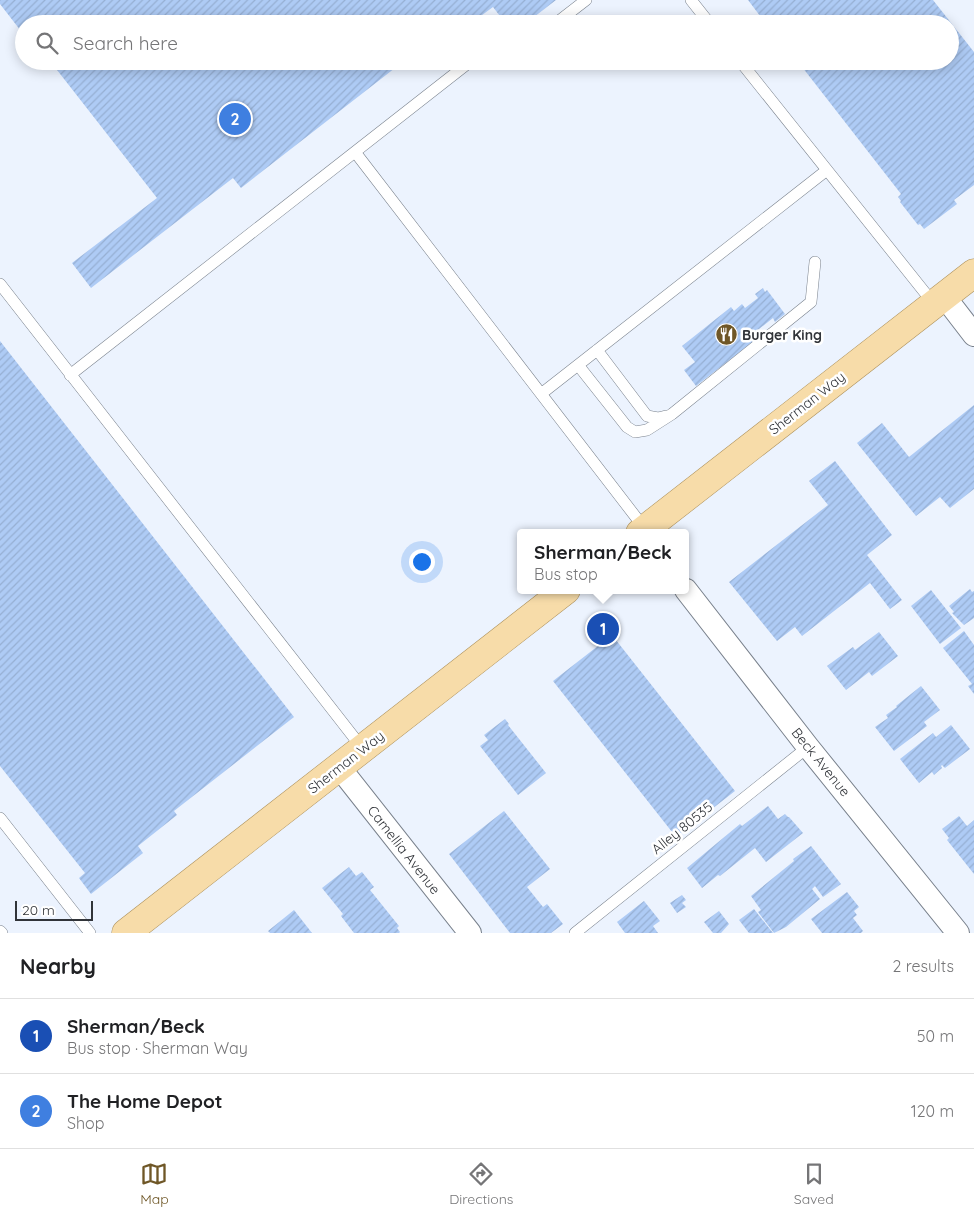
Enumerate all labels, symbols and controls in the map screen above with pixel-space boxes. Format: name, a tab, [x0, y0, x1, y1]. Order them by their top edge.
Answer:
search box	[15, 15, 959, 70]
icon: search	[33, 29, 61, 57]
text: Search here	[73, 31, 178, 55]
pin: 2	[219, 100, 251, 138]
restaurant icon: Burger King	[714, 323, 738, 347]
place label: Burger King	[742, 326, 822, 344]
street label: Sherman Way	[765, 368, 849, 438]
popup	[517, 529, 689, 594]
text: Sherman/Beck	[534, 540, 672, 564]
your location	[409, 549, 435, 575]
text: Bus stop	[534, 564, 598, 584]
pin: 1	[587, 610, 619, 648]
street label: Beck Avenue	[788, 724, 854, 800]
street label: Sherman Way	[304, 727, 388, 797]
street label: Alley 80535	[648, 798, 716, 858]
street label: Camellia Avenue	[364, 802, 444, 898]
scale bar	[15, 898, 92, 921]
text: 20 m	[22, 901, 55, 919]
text: Nearby	[20, 953, 96, 979]
text: 2 results	[892, 956, 954, 976]
text: Sherman/Beck	[67, 1014, 205, 1038]
text: 1	[33, 1026, 39, 1046]
text: 50 m	[917, 1026, 954, 1046]
text: Bus stop · Sherman Way	[67, 1038, 248, 1058]
text: The Home Depot	[67, 1089, 223, 1113]
text: 2	[31, 1101, 41, 1121]
text: 120 m	[911, 1101, 954, 1121]
text: Shop	[67, 1113, 104, 1133]
tab: Map	[140, 1160, 169, 1208]
tab: Directions	[449, 1160, 513, 1208]
tab: Saved	[794, 1160, 834, 1208]

